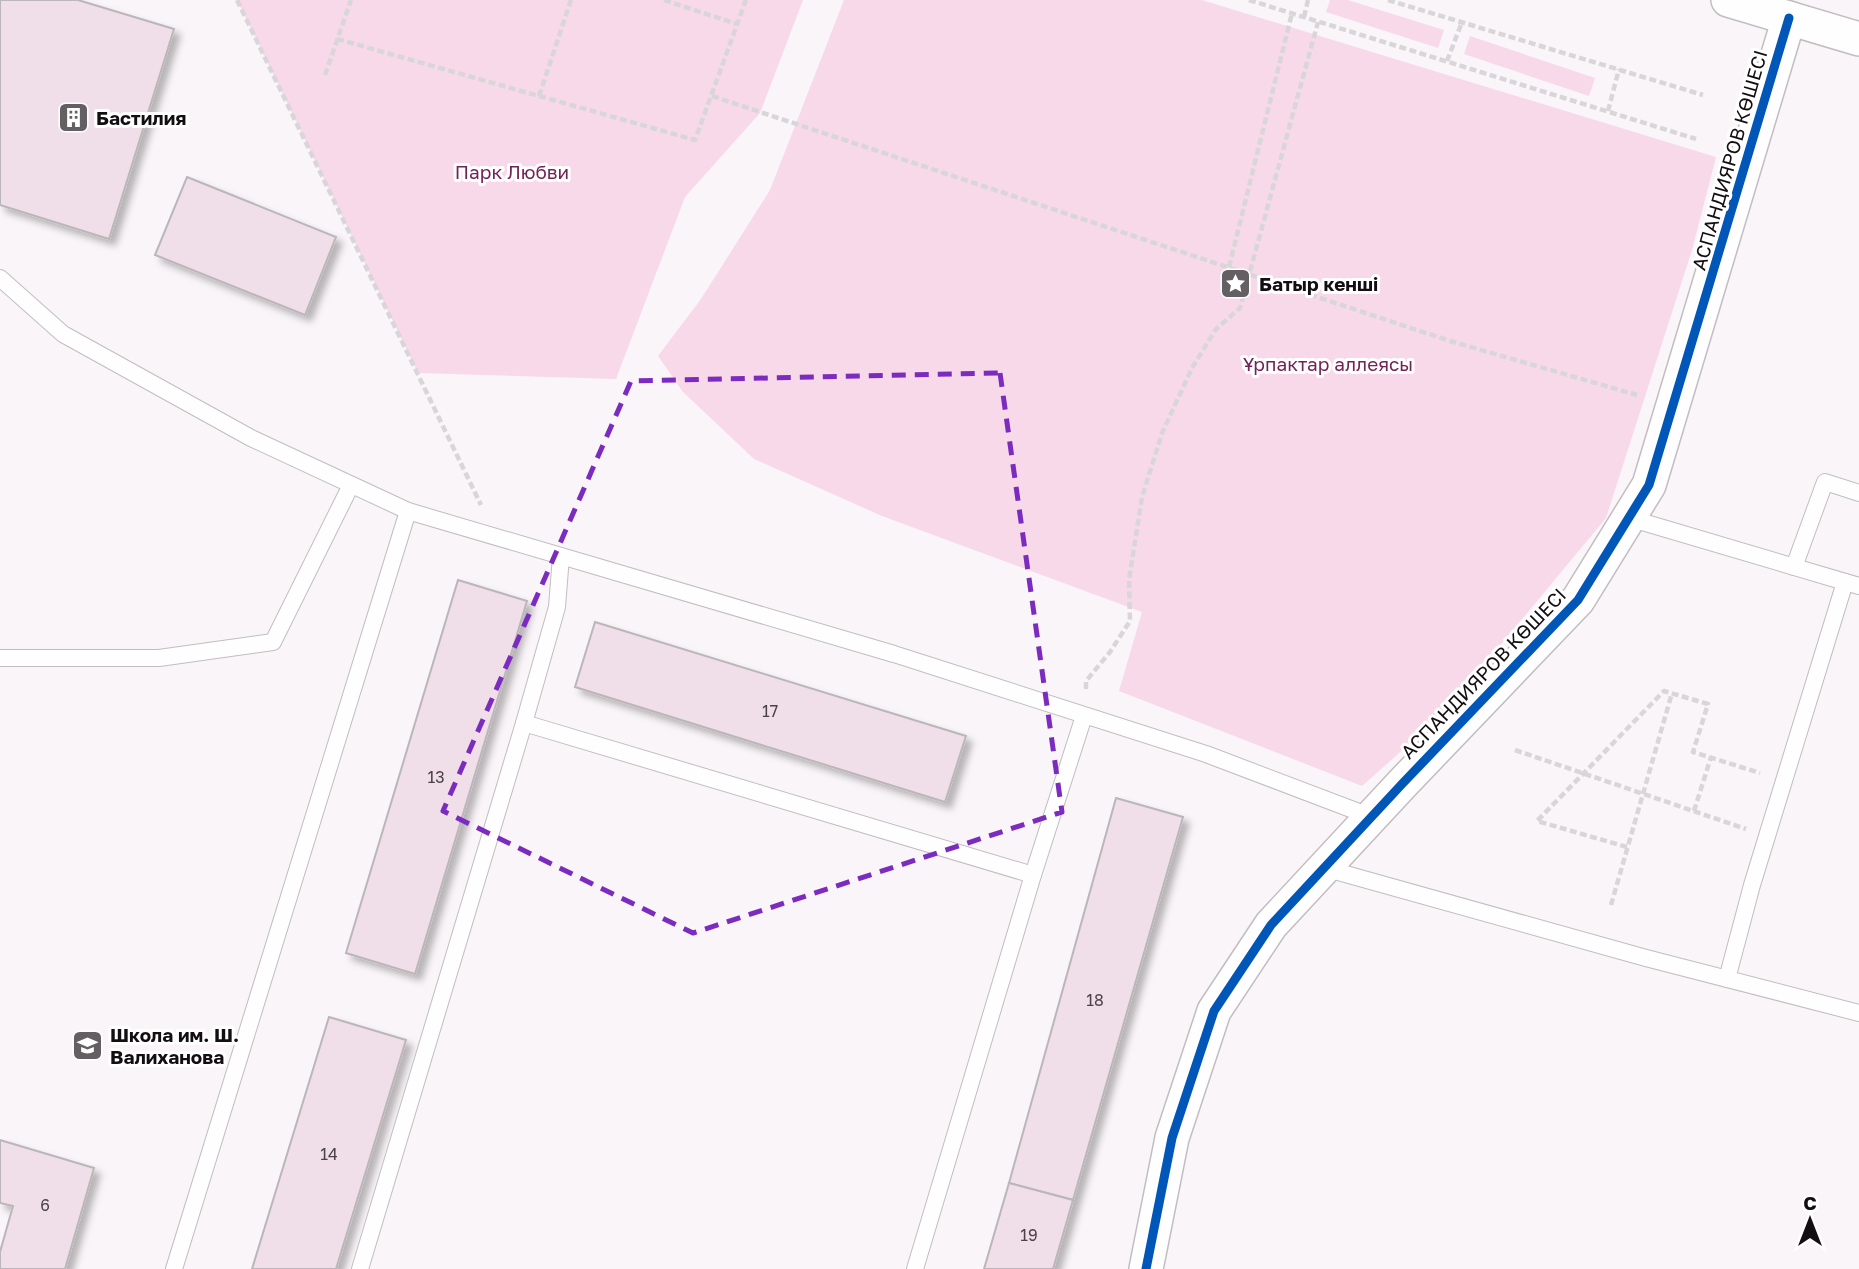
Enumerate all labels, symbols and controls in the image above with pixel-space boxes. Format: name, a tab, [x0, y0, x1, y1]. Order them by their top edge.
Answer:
street label: АСПАНДИЯРОВ КӨШЕСІ	[1687, 47, 1771, 273]
building icon: Бастилия	[56, 100, 90, 134]
place label: Бастилия	[96, 106, 186, 129]
park label: Парк Любви	[455, 160, 569, 183]
place icon: Батыр кенші	[1219, 266, 1253, 300]
place label: Батыр кенші	[1259, 272, 1378, 295]
park label: Ұрпактар аллеясы	[1243, 352, 1413, 375]
street label: АСПАНДИЯРОВ КӨШЕСІ	[1396, 583, 1570, 763]
house number: 17	[762, 701, 778, 721]
house number: 13	[427, 767, 445, 787]
house number: 18	[1086, 990, 1104, 1010]
place label: Школа им. Ш. Валиханова	[110, 1023, 239, 1068]
school or university icon: Школа им. Ш. Валиханова	[70, 1028, 104, 1062]
house number: 14	[320, 1144, 338, 1164]
north arrow	[1775, 1185, 1845, 1255]
text: С	[1803, 1191, 1817, 1214]
house number: 6	[40, 1195, 50, 1215]
house number: 19	[1020, 1225, 1038, 1245]

